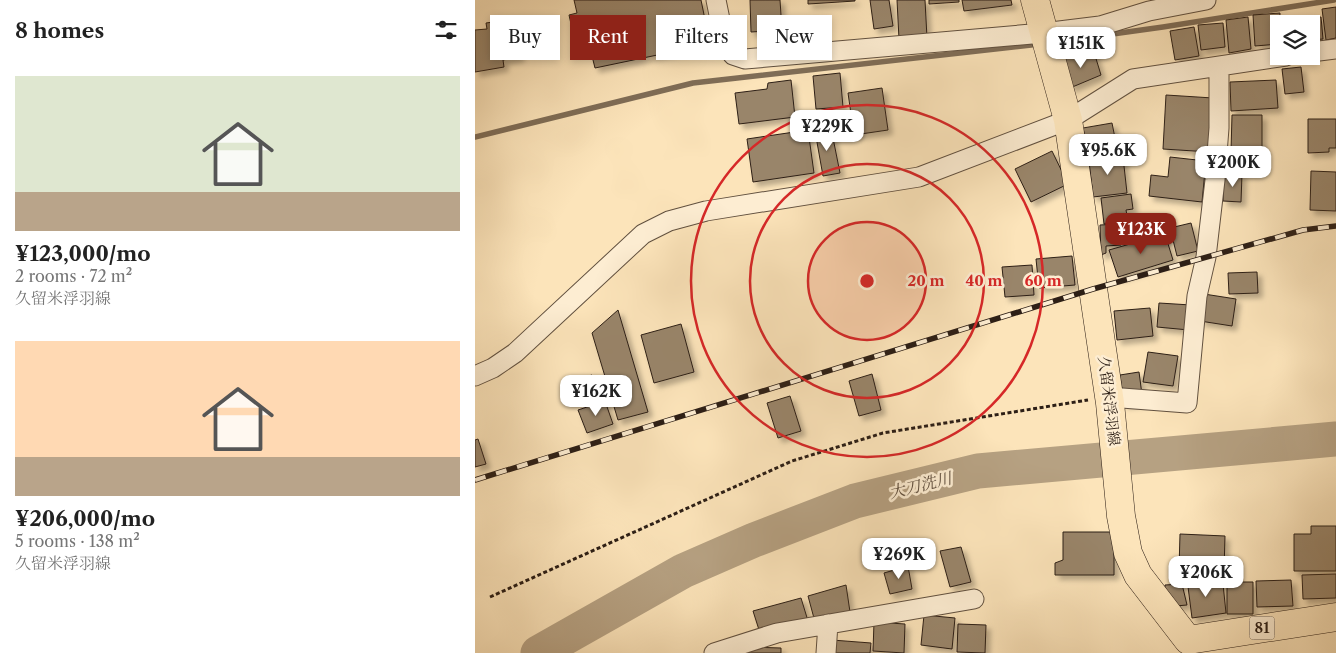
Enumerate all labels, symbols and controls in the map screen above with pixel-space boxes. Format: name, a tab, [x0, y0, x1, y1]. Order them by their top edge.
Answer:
chip: Buy	[490, 15, 560, 60]
chip: Rent	[570, 15, 646, 60]
chip: Filters	[656, 15, 747, 60]
chip: New	[757, 15, 832, 60]
map controls	[1270, 15, 1320, 65]
button: layers	[1270, 15, 1320, 65]
icon: filters	[432, 16, 460, 44]
text: 8 homes	[15, 18, 104, 43]
pin: ¥151K	[1046, 27, 1116, 69]
text: ¥151K	[1058, 33, 1104, 53]
icon: home	[193, 109, 283, 199]
pin: ¥229K	[792, 110, 862, 152]
text: ¥229K	[801, 116, 853, 136]
pin: ¥95.6K	[1067, 134, 1149, 176]
text: ¥95.6K	[1080, 140, 1136, 160]
pin: ¥200K	[1198, 146, 1268, 188]
text: ¥200K	[1206, 152, 1260, 172]
pin: ¥123K	[1106, 212, 1176, 255]
text: ¥123K	[1116, 219, 1166, 239]
text: ¥123,000/mo	[15, 241, 151, 266]
text: 2 rooms · 72 m²	[15, 266, 132, 286]
text: 20 m	[907, 271, 945, 290]
text: 40 m	[965, 271, 1003, 290]
text: 60 m	[1024, 271, 1062, 290]
centre of rings	[858, 272, 876, 290]
text: 久留米浮羽線	[15, 288, 111, 308]
street label: 久留米浮羽線	[1095, 355, 1124, 447]
icon: home	[193, 374, 283, 464]
pin: ¥162K	[561, 374, 631, 417]
text: ¥162K	[571, 381, 621, 401]
water label: 大刀洗川	[887, 467, 955, 502]
text: ¥206,000/mo	[15, 506, 155, 531]
text: 5 rooms · 138 m²	[15, 531, 140, 551]
pin: ¥269K	[864, 538, 934, 580]
text: ¥269K	[873, 544, 925, 564]
text: 久留米浮羽線	[15, 553, 111, 573]
pin: ¥206K	[1171, 556, 1241, 598]
text: ¥206K	[1180, 562, 1232, 582]
road number: 81	[1249, 616, 1275, 640]

